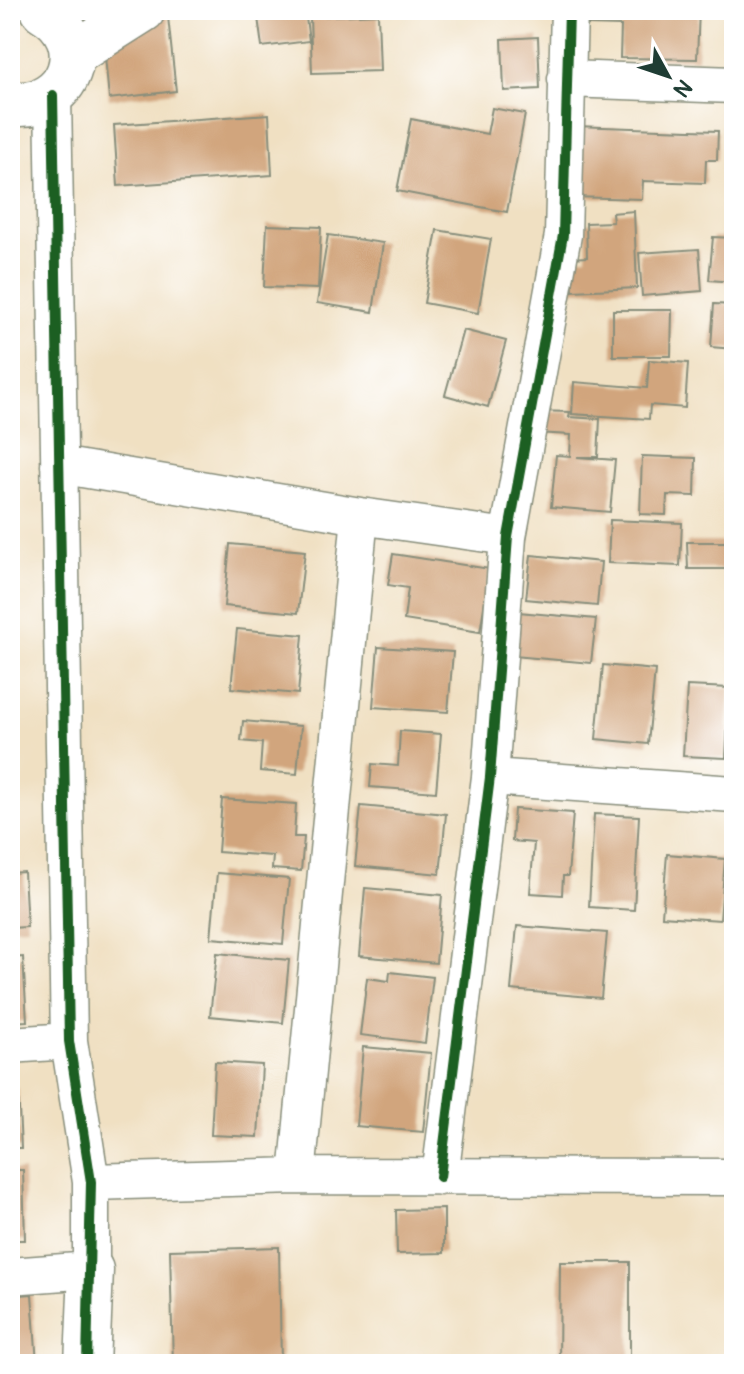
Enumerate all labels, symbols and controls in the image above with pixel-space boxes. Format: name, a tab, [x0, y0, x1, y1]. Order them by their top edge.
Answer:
north arrow	[628, 36, 708, 116]
text: N	[667, 74, 698, 103]

